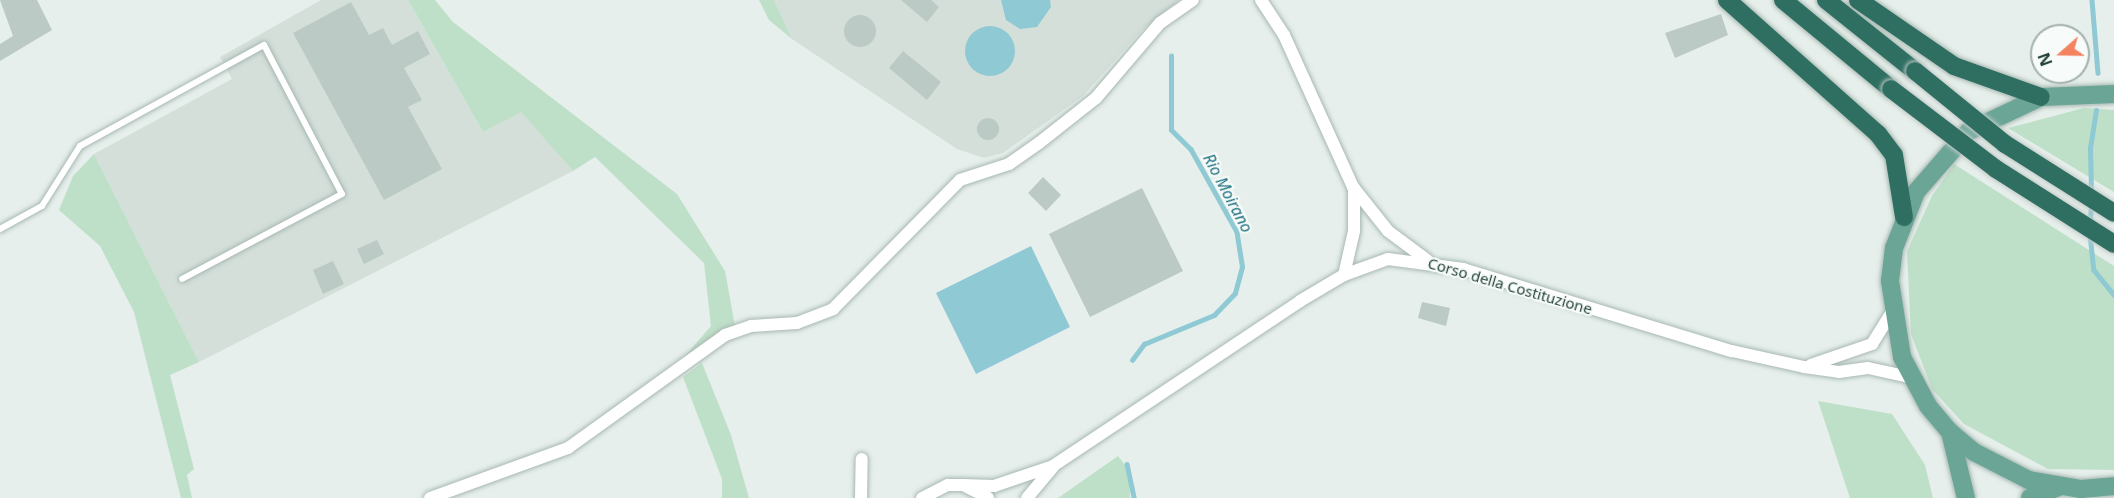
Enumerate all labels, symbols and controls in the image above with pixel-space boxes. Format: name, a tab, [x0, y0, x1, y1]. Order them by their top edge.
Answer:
north arrow	[2030, 24, 2090, 84]
text: N	[2032, 50, 2058, 69]
water label: Rio Moirano	[1199, 150, 1257, 236]
street label: Corso della Costituzione	[1426, 254, 1594, 318]

